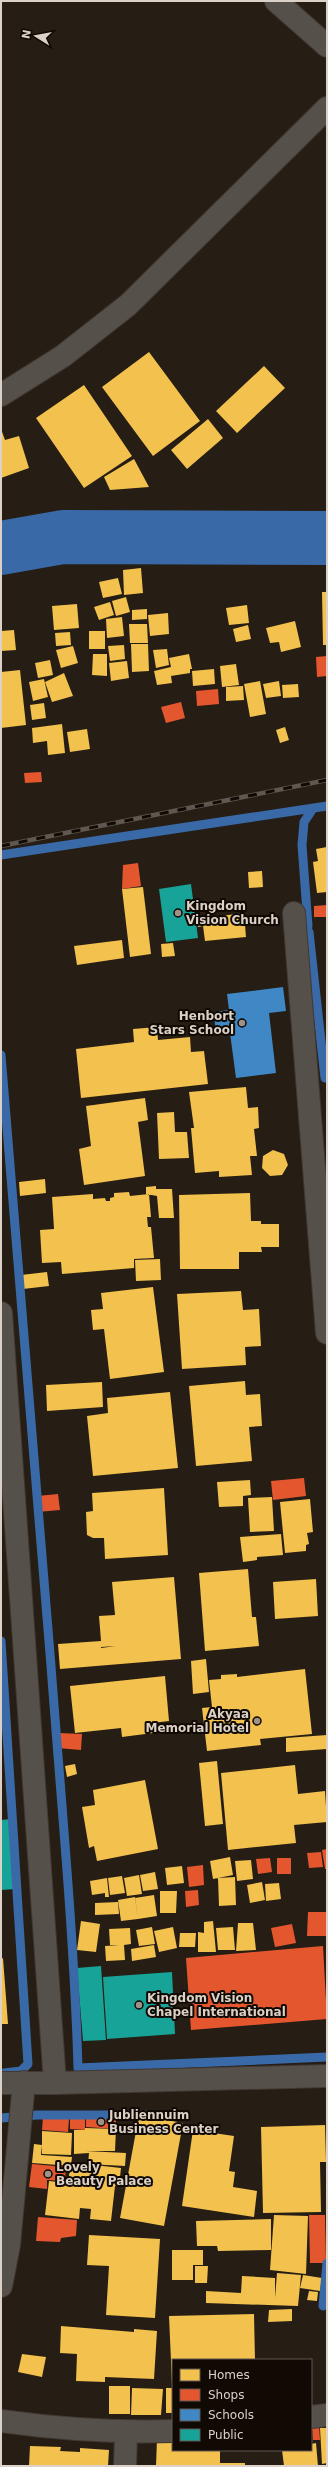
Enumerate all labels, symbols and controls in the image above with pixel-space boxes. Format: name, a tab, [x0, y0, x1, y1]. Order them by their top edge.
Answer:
north arrow	[16, 16, 56, 56]
text: N	[19, 28, 34, 40]
place label: Kingdom Vision Church	[186, 899, 279, 927]
marker: Kingdom Vision Church	[173, 908, 183, 918]
place label: Henbort Stars School	[149, 1009, 234, 1037]
marker: Henbort Stars School	[237, 1018, 247, 1028]
place label: Akyaa Memorial Hotel	[145, 1707, 249, 1735]
marker: Akyaa Memorial Hotel	[252, 1716, 262, 1726]
place label: Kingdom Vision Chapel International	[147, 1991, 286, 2019]
marker: Kingdom Vision Chapel International	[134, 2000, 144, 2010]
place label: Jubliennuim Business Center	[108, 2108, 218, 2136]
marker: Jubliennuim Business Center	[96, 2117, 106, 2127]
place label: Lovely Beauty Palace	[56, 2160, 152, 2188]
marker: Lovely Beauty Palace	[43, 2169, 53, 2179]
legend	[172, 2359, 312, 2451]
text: Homes	[208, 2368, 250, 2382]
text: Shops	[208, 2388, 244, 2402]
text: Schools	[208, 2408, 254, 2422]
text: Public	[208, 2428, 244, 2442]

